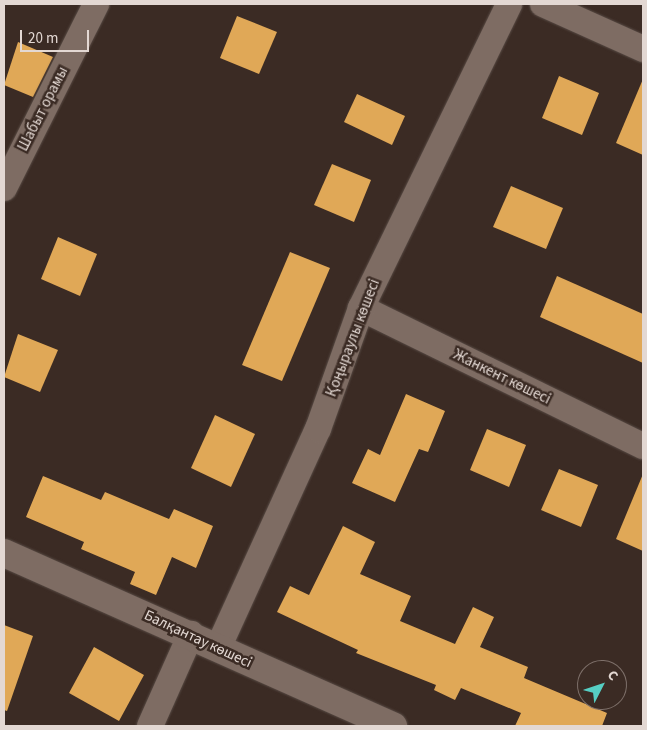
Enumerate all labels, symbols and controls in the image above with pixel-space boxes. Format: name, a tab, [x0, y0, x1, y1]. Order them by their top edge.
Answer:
scale bar	[22, 20, 91, 52]
text: 20 m	[28, 28, 58, 49]
street label: Шабыт орамы	[14, 64, 72, 154]
street label: Қоңыраулы көшесі	[322, 277, 384, 399]
street label: Жанкент көшесі	[450, 346, 554, 408]
street label: Балқантау көшесі	[141, 606, 255, 672]
north arrow	[577, 660, 627, 710]
text: С	[602, 666, 623, 685]

